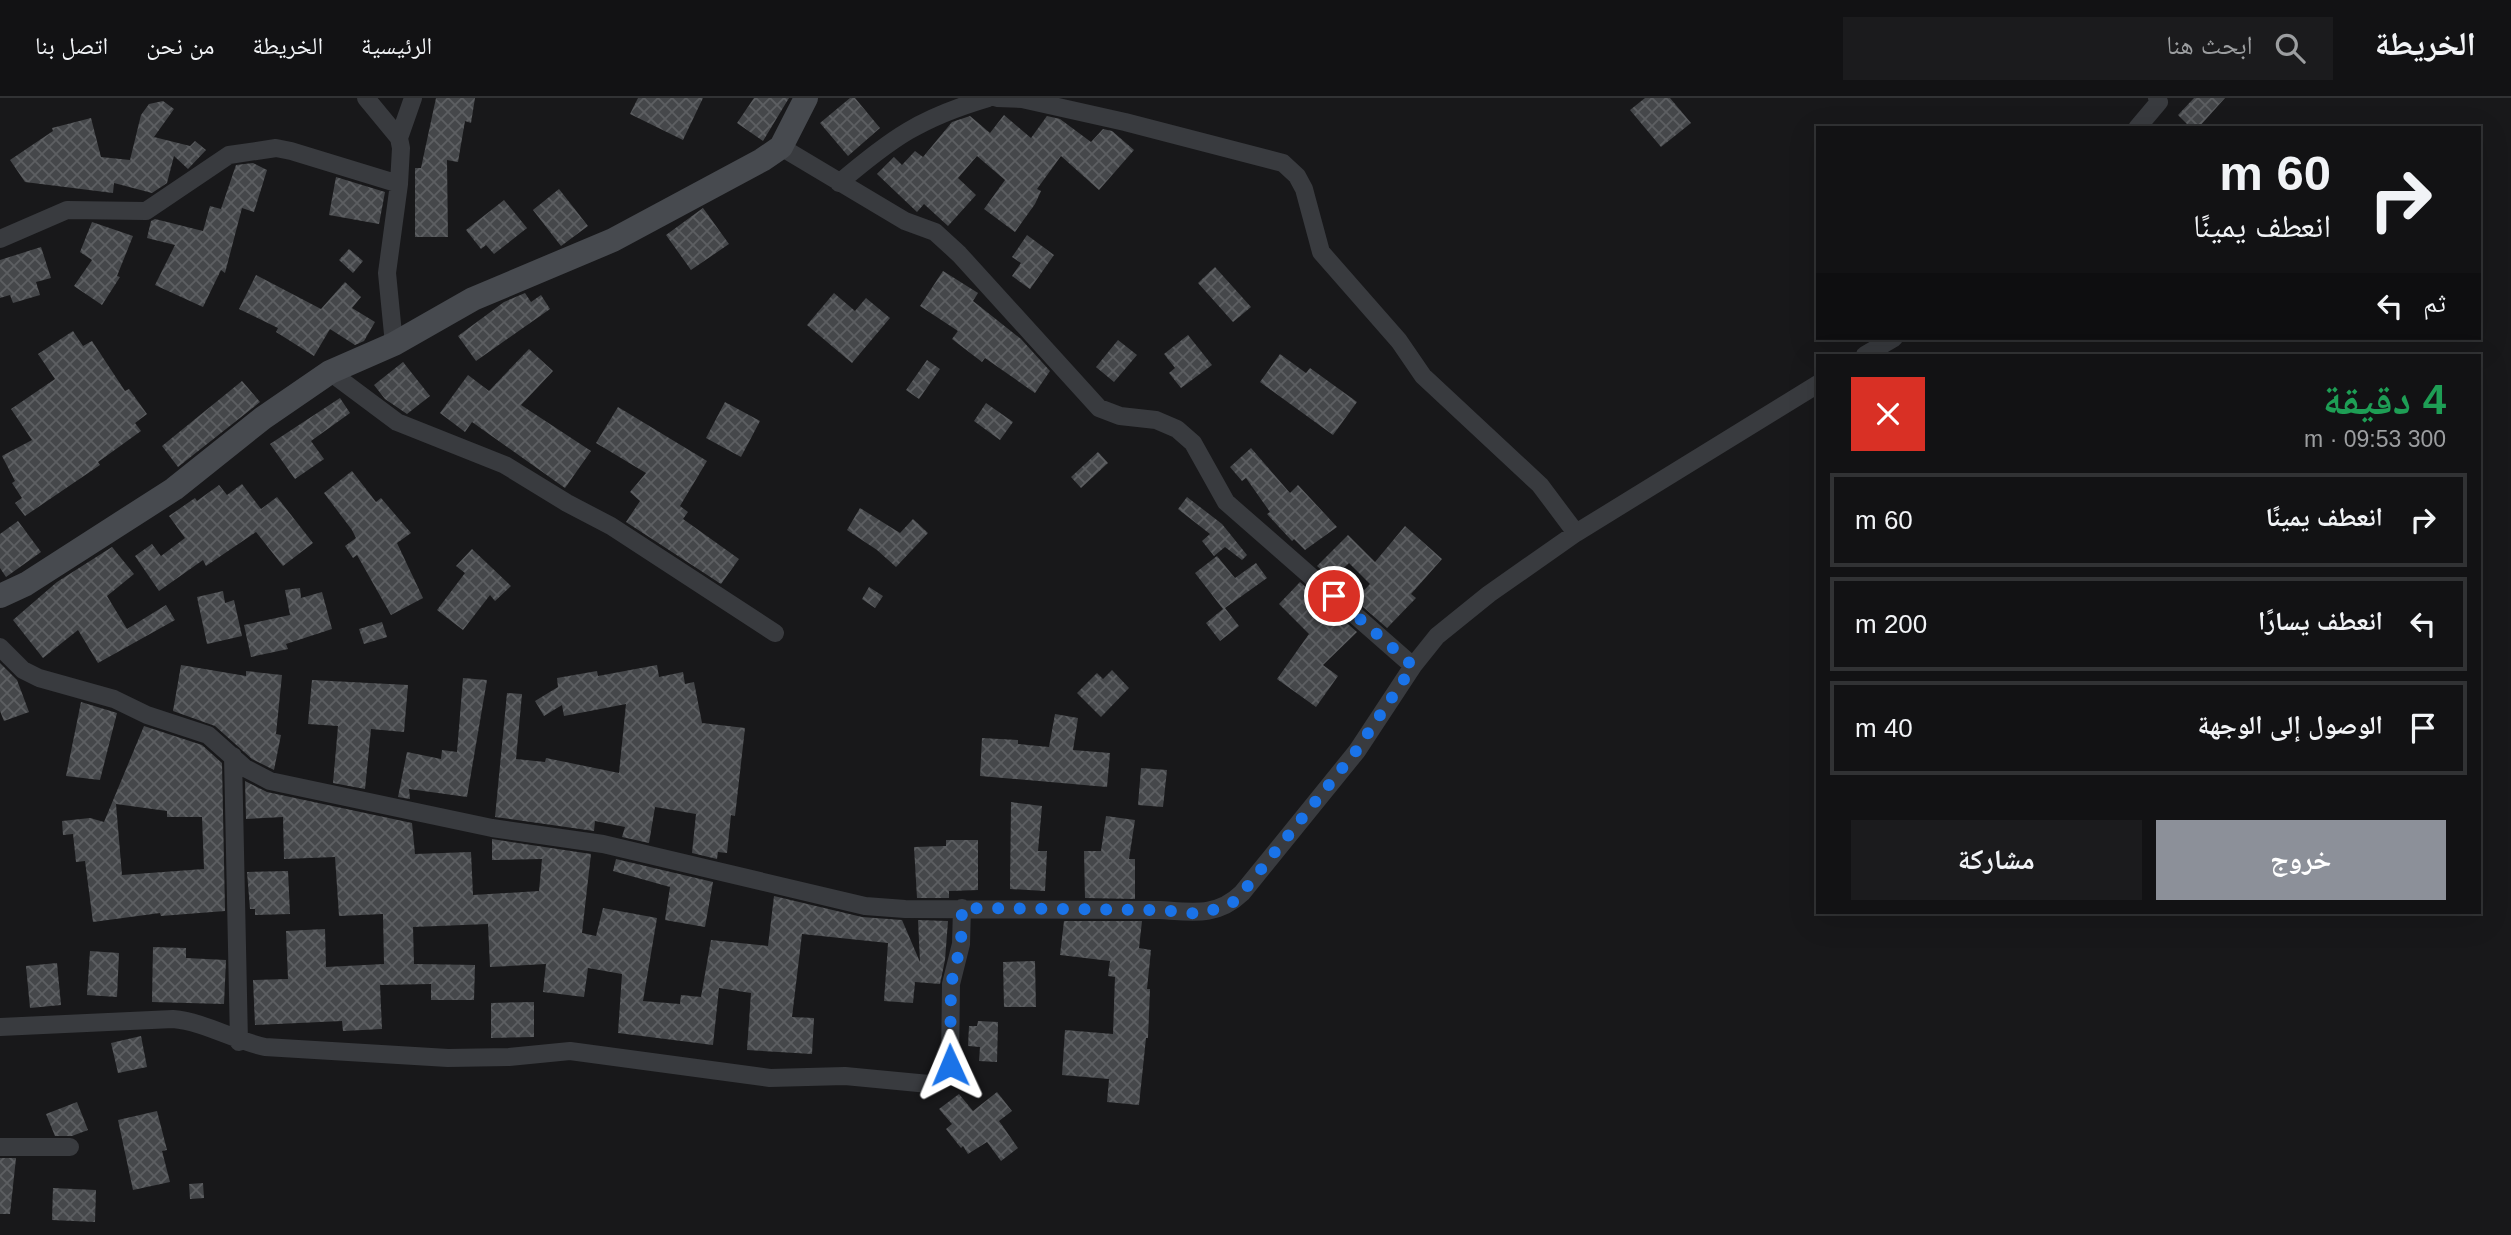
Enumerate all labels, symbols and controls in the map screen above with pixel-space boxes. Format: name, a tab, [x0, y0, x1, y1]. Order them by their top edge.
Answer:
search box	[1843, 17, 2333, 80]
text: الخريطة	[2375, 25, 2476, 62]
icon: search	[2271, 29, 2309, 67]
text: ابحث هنا	[2166, 30, 2253, 60]
text: اتصل بنا	[35, 32, 108, 59]
text: من نحن	[146, 32, 214, 59]
text: الخريطة	[252, 32, 323, 59]
text: الرئيسية	[361, 32, 432, 59]
text: 60 m	[2219, 146, 2331, 200]
icon: right	[2355, 154, 2446, 245]
text: انعطف يمينًا	[2193, 208, 2331, 244]
icon: left	[2371, 287, 2409, 325]
text: ثم	[2423, 288, 2446, 318]
text: 4 دقيقة	[2323, 376, 2446, 423]
button: close	[1851, 377, 1925, 451]
text: 300 m · 09:53	[2304, 426, 2446, 452]
icon: right	[2404, 501, 2442, 539]
text: انعطف يمينًا	[2266, 502, 2383, 532]
text: 60 m	[1855, 505, 1913, 535]
pin	[1304, 566, 1364, 626]
icon: arrive	[1315, 577, 1353, 615]
icon: left	[2404, 605, 2442, 643]
text: انعطف يسارًا	[2258, 606, 2383, 636]
text: 200 m	[1855, 609, 1927, 639]
icon: arrive	[2404, 709, 2442, 747]
text: الوصول إلى الوجهة	[2198, 710, 2383, 740]
text: 40 m	[1855, 713, 1913, 743]
button: مشاركة	[1851, 820, 2142, 900]
button: خروج	[2156, 820, 2446, 900]
position arrow	[913, 1028, 987, 1102]

